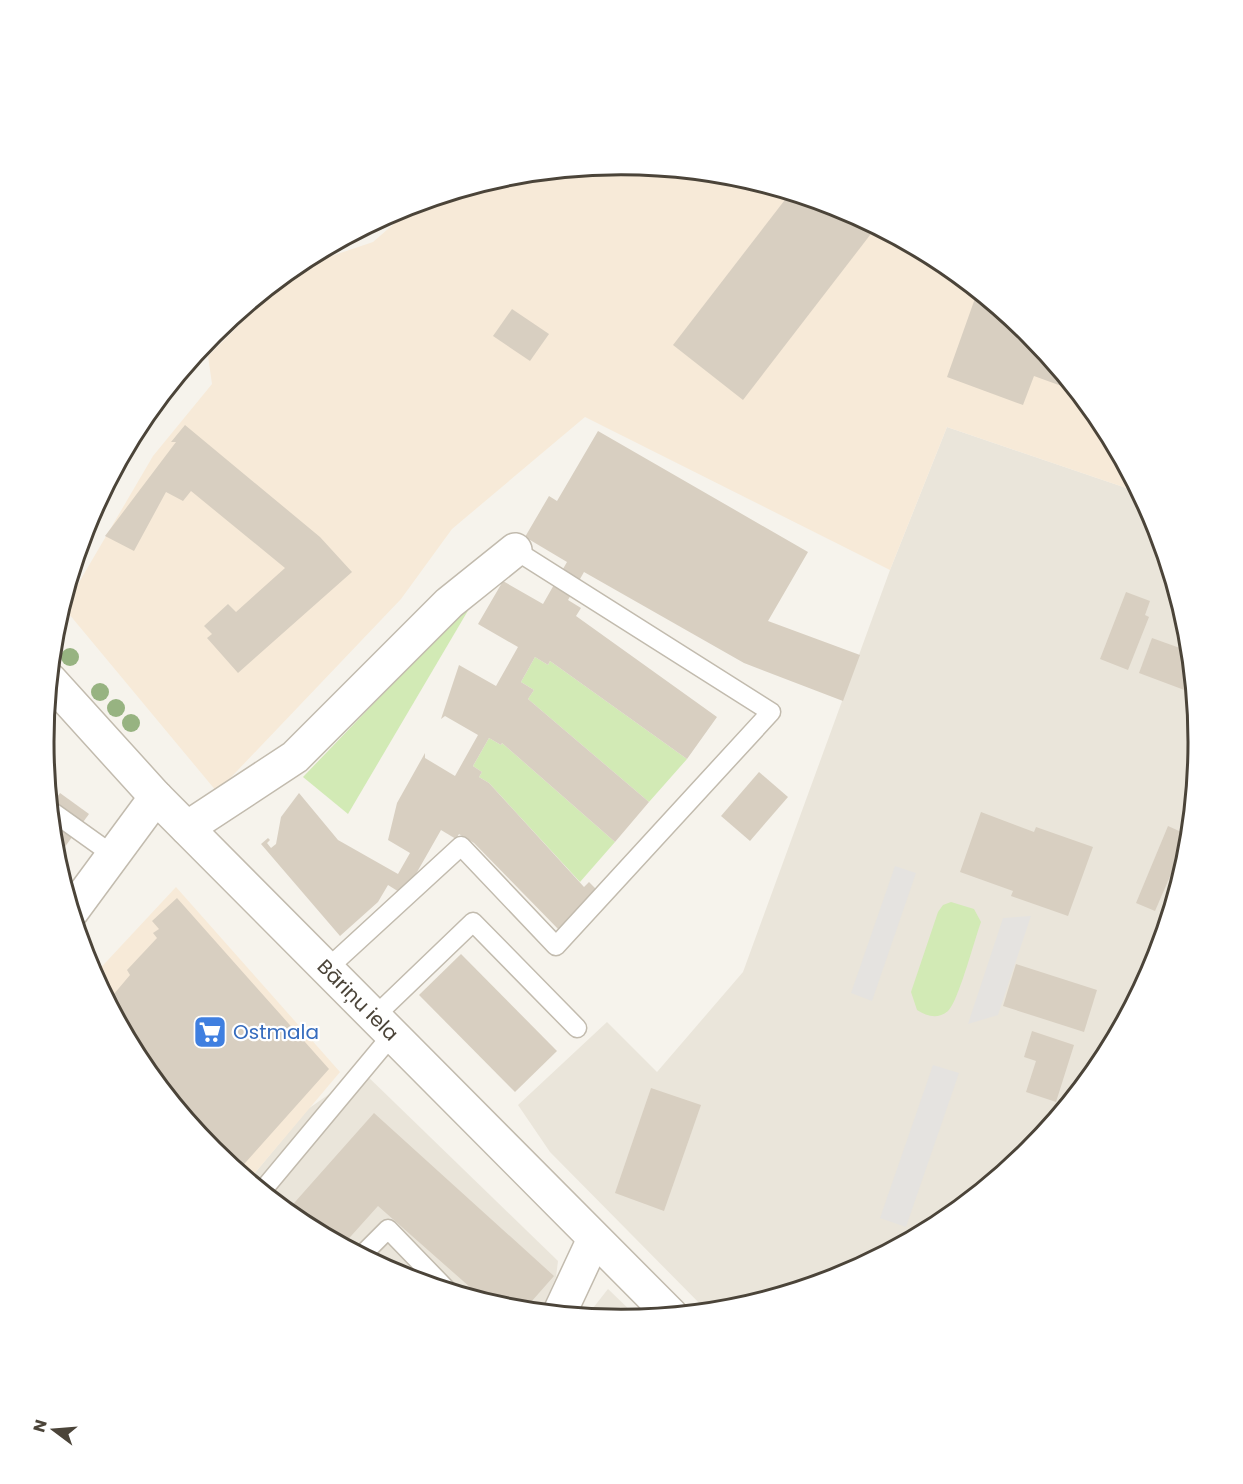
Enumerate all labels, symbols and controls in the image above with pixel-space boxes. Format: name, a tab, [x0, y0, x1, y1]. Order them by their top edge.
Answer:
street label: Bāriņu iela	[311, 953, 405, 1047]
supermarket icon: Ostmala	[192, 1014, 228, 1050]
place label: Ostmala	[233, 1018, 319, 1046]
north arrow	[24, 1400, 84, 1460]
text: N	[27, 1417, 53, 1435]

